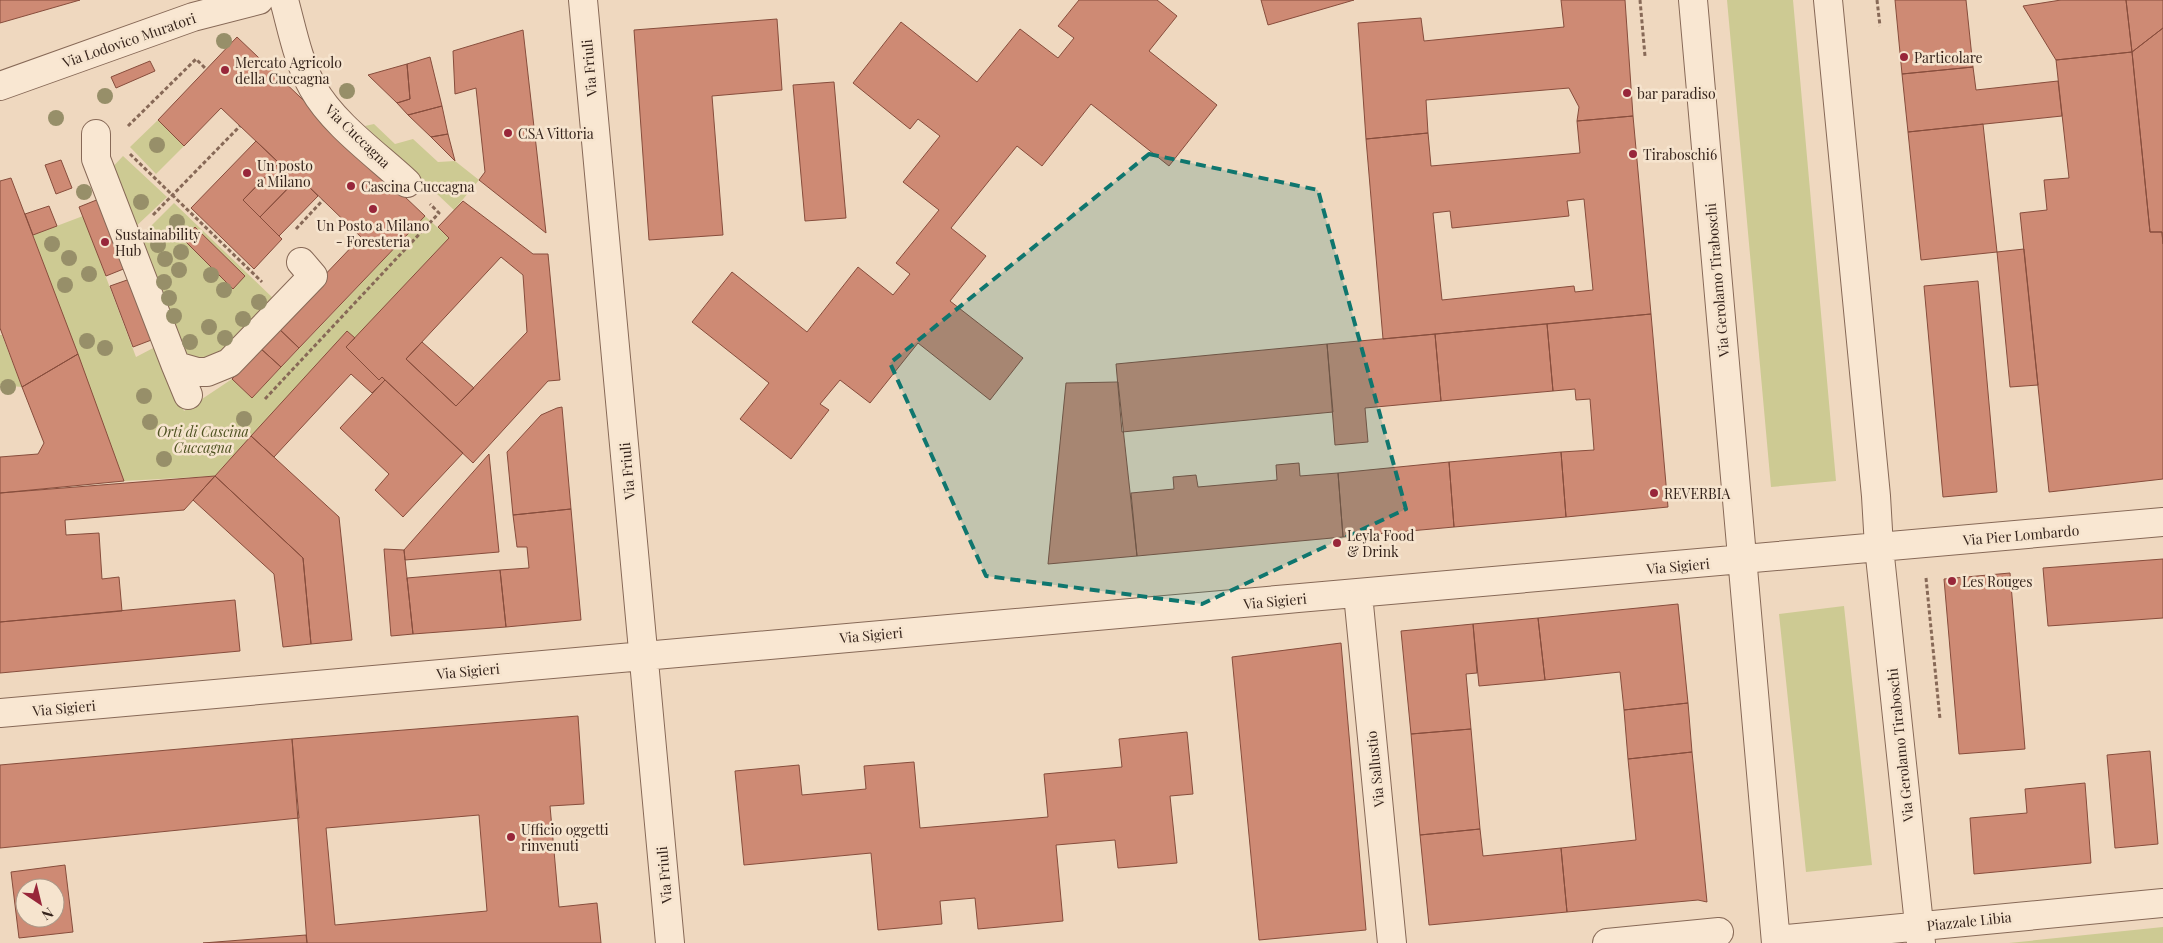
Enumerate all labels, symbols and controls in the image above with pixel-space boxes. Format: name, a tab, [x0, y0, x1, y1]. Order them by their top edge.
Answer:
street label: Via Lodovico Muratori	[59, 8, 198, 72]
street label: Via Friuli	[577, 39, 601, 98]
place label: Particolare	[1914, 48, 1983, 67]
marker: Particolare	[1898, 51, 1910, 63]
place label: Mercato Agricolo della Cuccagna	[235, 53, 342, 88]
marker: Mercato Agricolo della Cuccagna	[219, 64, 231, 76]
place label: bar paradiso	[1637, 84, 1716, 103]
marker: bar paradiso	[1621, 87, 1633, 99]
street label: Via Cuccagna	[321, 99, 395, 172]
place label: CSA Vittoria	[518, 124, 594, 143]
marker: CSA Vittoria	[502, 127, 514, 139]
place label: Tiraboschi6	[1643, 145, 1717, 164]
marker: Tiraboschi6	[1627, 148, 1639, 160]
place label: Un posto a Milano	[257, 156, 313, 191]
marker: Un posto a Milano	[241, 167, 253, 179]
place label: Cascina Cuccagna	[361, 177, 475, 196]
marker: Cascina Cuccagna	[345, 180, 357, 192]
street label: Via Gerolamo Tiraboschi	[1701, 202, 1733, 359]
marker: Un Posto a Milano - Foresteria	[367, 203, 379, 215]
place label: Un Posto a Milano - Foresteria	[317, 216, 430, 251]
place label: Sustainability Hub	[115, 225, 200, 260]
marker: Sustainability Hub	[99, 236, 111, 248]
park label: Orti di Cascina Cuccagna	[157, 422, 249, 457]
street label: Via Friuli	[615, 442, 639, 501]
place label: REVERBIA	[1664, 484, 1730, 503]
marker: REVERBIA	[1648, 487, 1660, 499]
street label: Via Pier Lombardo	[1961, 520, 2080, 550]
place label: Leyla Food & Drink	[1347, 526, 1414, 561]
marker: Leyla Food & Drink	[1331, 537, 1343, 549]
street label: Via Sigieri	[1645, 554, 1710, 578]
place label: Les Rouges	[1962, 572, 2033, 591]
marker: Les Rouges	[1946, 575, 1958, 587]
street label: Via Sigieri	[1242, 589, 1307, 613]
street label: Via Sigieri	[838, 623, 903, 647]
street label: Via Sigieri	[435, 659, 500, 683]
street label: Via Gerolamo Tiraboschi	[1882, 667, 1918, 824]
street label: Via Sigieri	[31, 696, 96, 720]
street label: Via Sallustio	[1362, 730, 1389, 809]
place label: Ufficio oggetti rinvenuti	[521, 820, 609, 855]
marker: Ufficio oggetti rinvenuti	[505, 831, 517, 843]
street label: Via Friuli	[652, 846, 676, 905]
north arrow	[15, 878, 65, 928]
text: N	[38, 903, 57, 925]
street label: Piazzale Libia	[1926, 907, 2012, 935]

